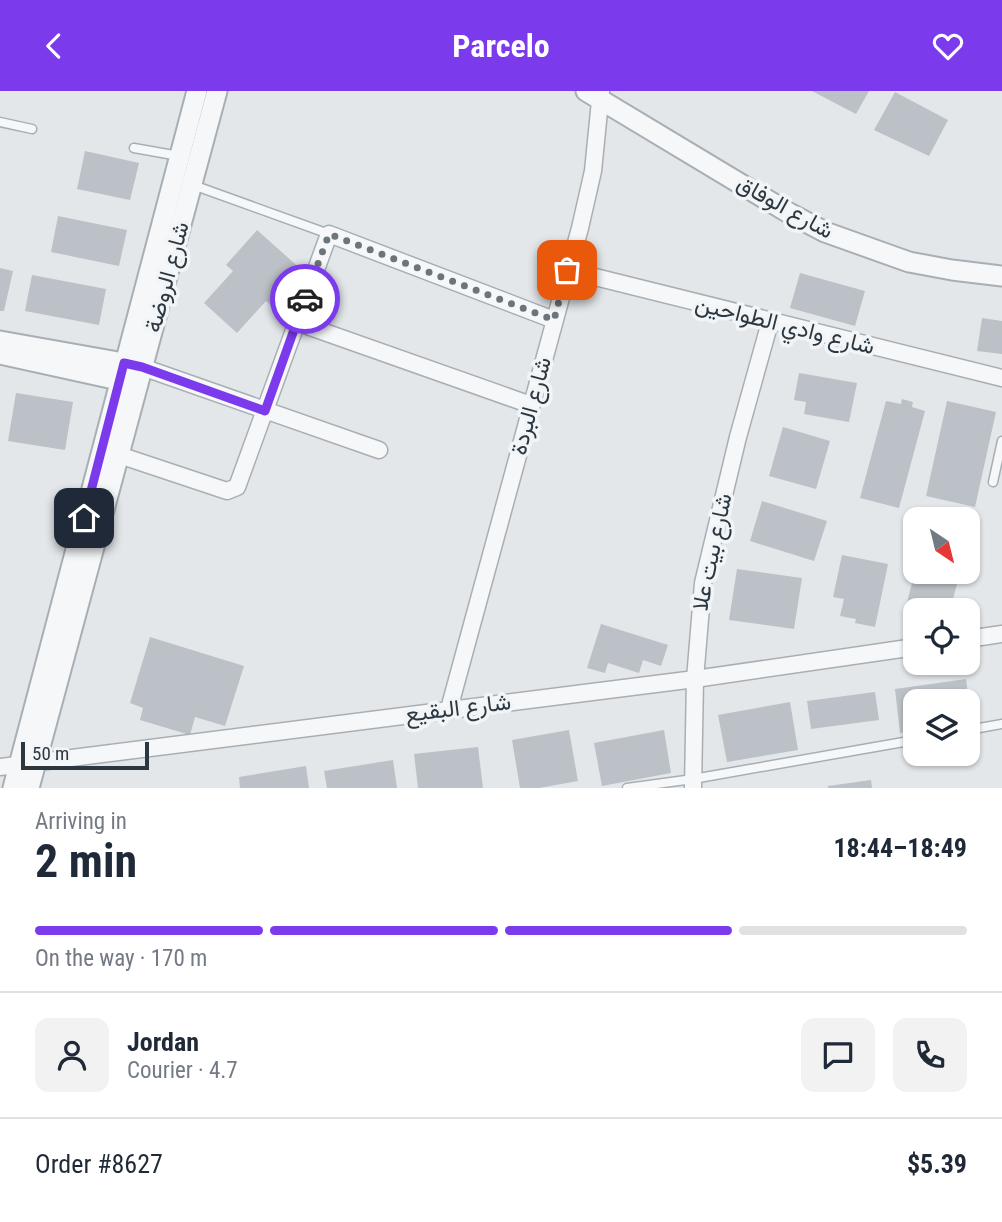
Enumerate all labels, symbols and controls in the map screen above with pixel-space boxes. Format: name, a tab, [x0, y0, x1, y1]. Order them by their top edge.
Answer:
icon: back	[35, 27, 73, 65]
text: Parcelo	[452, 27, 550, 65]
icon: heart	[929, 27, 967, 65]
street label: شارع الوفاق	[731, 169, 838, 246]
street label: شارع الروضة	[139, 219, 197, 336]
pin	[537, 240, 597, 300]
icon: bag	[548, 251, 586, 289]
courier	[270, 264, 340, 334]
icon: car	[286, 280, 324, 318]
street label: شارع وادي الطواحين	[691, 290, 877, 365]
street label: شارع البردة	[505, 354, 559, 458]
pin	[54, 488, 114, 548]
street label: شارع بيت علا	[686, 491, 740, 614]
icon: home	[65, 499, 103, 537]
north arrow	[903, 507, 980, 585]
map controls	[903, 507, 980, 766]
button: locate	[903, 598, 980, 675]
street label: شارع البقيع	[404, 688, 513, 730]
button: layers	[903, 689, 980, 766]
scale bar	[21, 739, 149, 771]
text: 50 m	[32, 742, 69, 765]
text: Arriving in	[35, 808, 127, 835]
text: 18:44–18:49	[833, 833, 967, 863]
text: 2 min	[35, 834, 137, 888]
text: On the way · 170 m	[35, 945, 207, 972]
button: person	[35, 1018, 109, 1092]
button: chat	[801, 1018, 875, 1092]
button: phone	[893, 1018, 967, 1092]
text: Jordan	[127, 1027, 199, 1057]
text: Courier · 4.7	[127, 1057, 238, 1084]
text: Order #8627	[35, 1149, 163, 1179]
text: $5.39	[907, 1149, 967, 1179]

